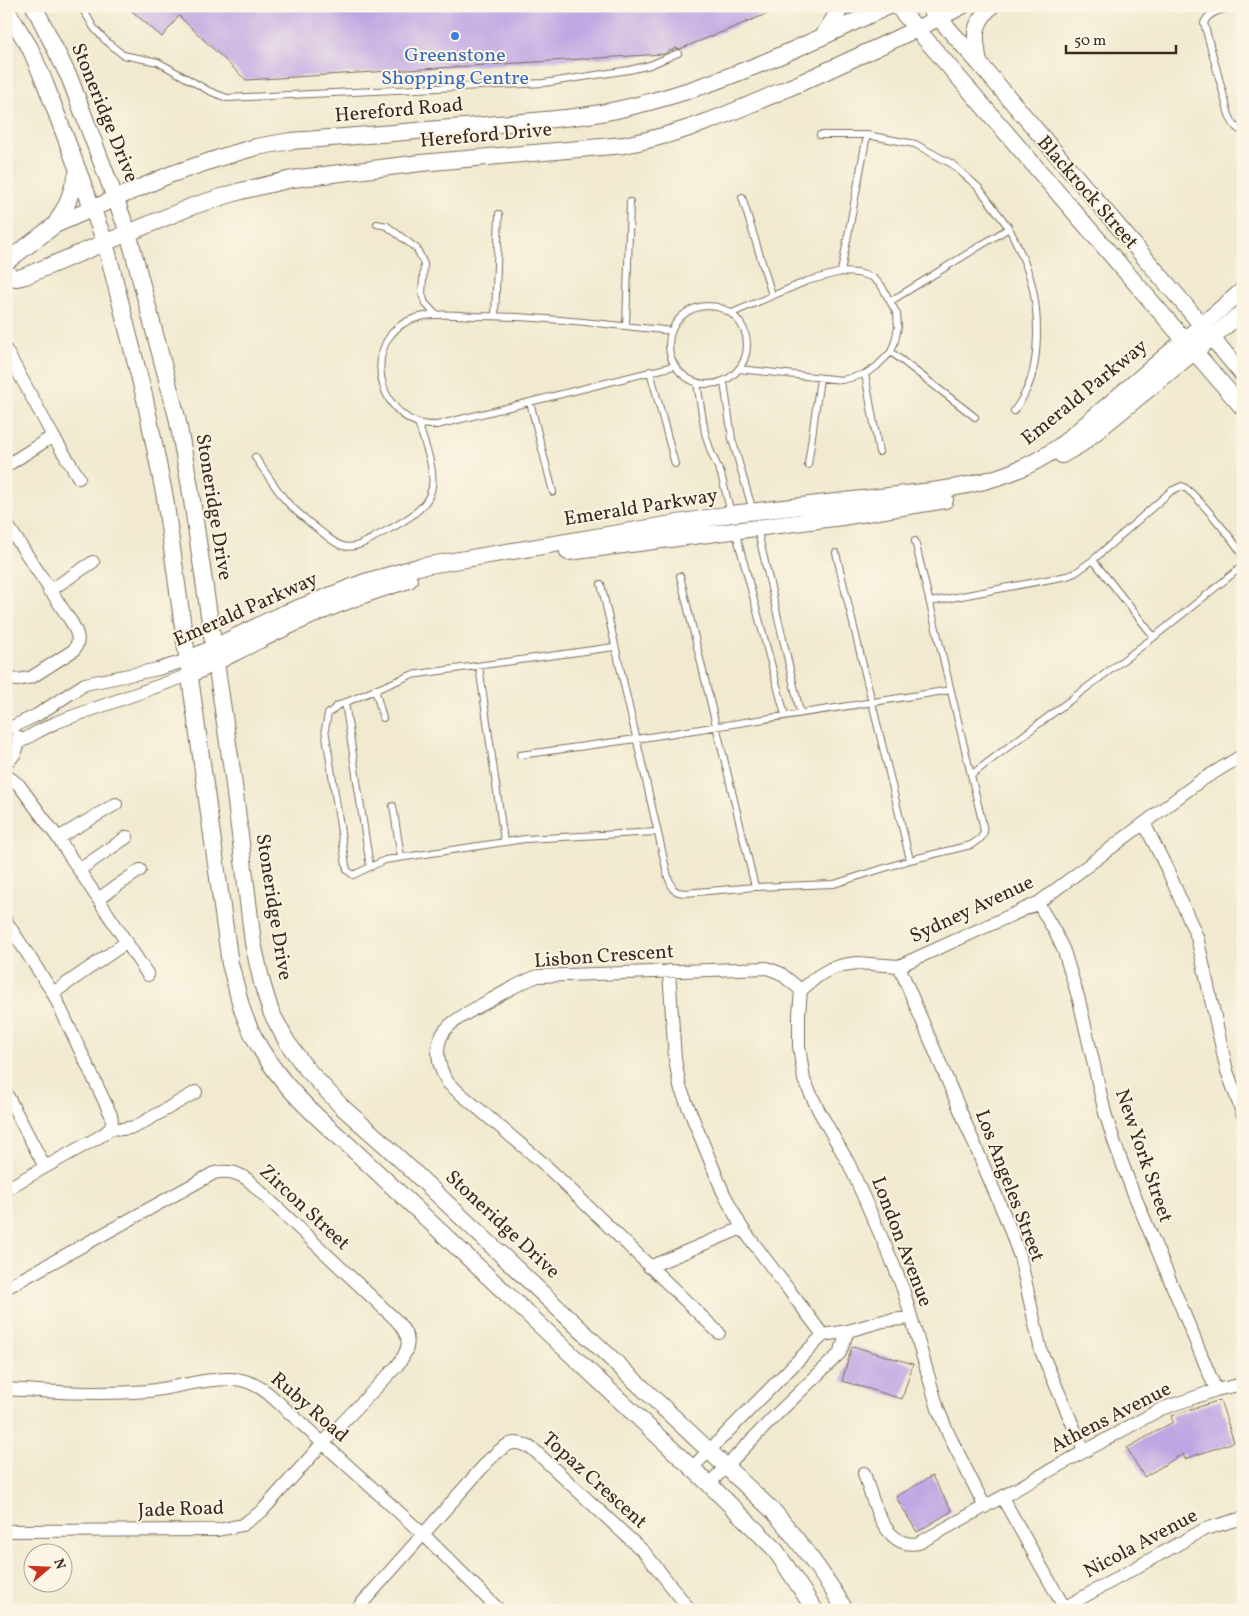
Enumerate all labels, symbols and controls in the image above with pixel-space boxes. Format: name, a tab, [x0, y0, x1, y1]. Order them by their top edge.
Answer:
scale bar	[1066, 22, 1176, 54]
marker: Greenstone Shopping Centre	[449, 30, 461, 42]
text: 50 m	[1074, 31, 1106, 52]
street label: Stoneridge Drive	[63, 39, 145, 187]
place label: Greenstone Shopping Centre	[381, 42, 529, 93]
street label: Hereford Road	[334, 91, 464, 131]
street label: Hereford Drive	[419, 116, 553, 156]
street label: Blackrock Street	[1030, 130, 1144, 256]
street label: Emerald Parkway	[1016, 333, 1154, 453]
street label: Stoneridge Drive	[188, 432, 238, 582]
street label: Emerald Parkway	[562, 482, 720, 534]
street label: Emerald Parkway	[169, 566, 323, 654]
street label: Stoneridge Drive	[248, 832, 298, 982]
street label: Sydney Avenue	[905, 869, 1039, 951]
street label: Lisbon Crescent	[533, 938, 675, 976]
street label: New York Street	[1107, 1085, 1179, 1227]
street label: Los Angeles Street	[967, 1106, 1051, 1266]
street label: Zircon Street	[252, 1159, 356, 1257]
street label: Stoneridge Drive	[438, 1164, 566, 1286]
street label: London Avenue	[863, 1173, 939, 1311]
street label: Ruby Road	[264, 1366, 354, 1450]
street label: Athens Avenue	[1046, 1376, 1176, 1460]
street label: Topaz Crescent	[535, 1426, 653, 1536]
street label: Jade Road	[137, 1494, 225, 1526]
street label: Nicola Avenue	[1079, 1502, 1203, 1586]
north arrow	[22, 1544, 72, 1594]
text: N	[48, 1556, 70, 1572]

